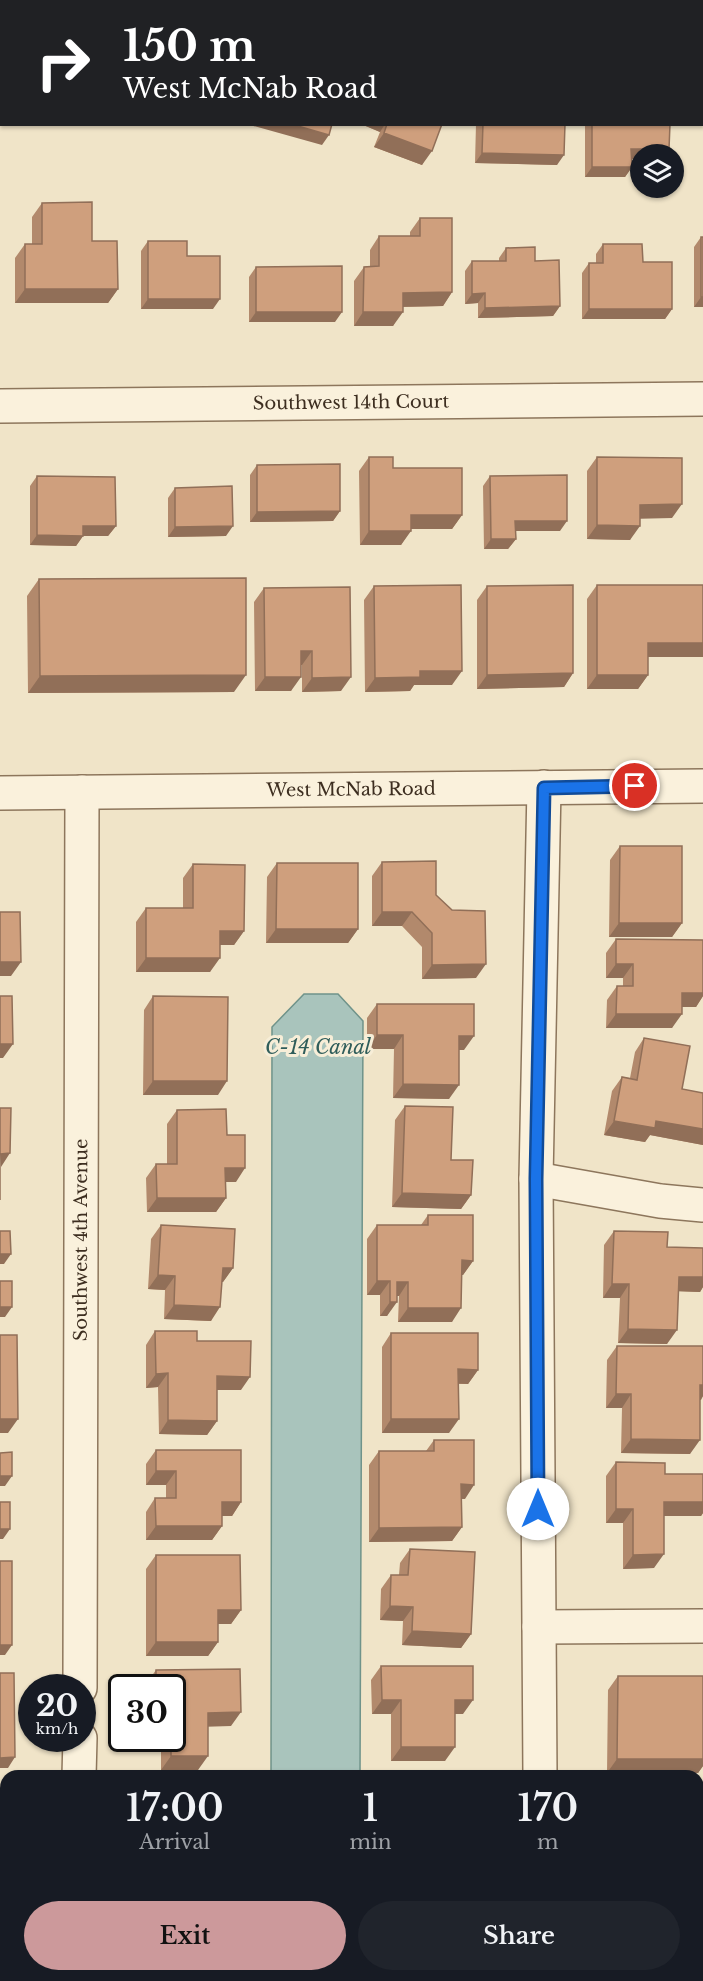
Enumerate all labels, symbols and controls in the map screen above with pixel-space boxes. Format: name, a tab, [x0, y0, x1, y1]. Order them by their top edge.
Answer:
text: 150 m	[123, 20, 256, 72]
icon: right	[24, 24, 102, 102]
text: West McNab Road	[123, 72, 377, 105]
map controls	[630, 144, 684, 198]
button: layers	[630, 144, 684, 198]
street label: Southwest 14th Court	[253, 391, 450, 414]
pin	[609, 760, 660, 811]
icon: arrive	[618, 769, 651, 802]
street label: West McNab Road	[265, 778, 436, 801]
water label: C-14 Canal	[265, 1035, 372, 1059]
street label: Southwest 4th Avenue	[70, 1139, 92, 1341]
position arrow	[506, 1477, 570, 1541]
speed limit sign: 30	[108, 1674, 186, 1752]
text: 20	[36, 1687, 78, 1724]
text: km/h	[36, 1719, 78, 1738]
text: 17:00	[126, 1786, 224, 1831]
text: 1	[363, 1786, 378, 1831]
text: 170	[517, 1786, 578, 1831]
text: Arrival	[139, 1830, 210, 1854]
text: min	[349, 1830, 391, 1854]
text: m	[537, 1830, 558, 1854]
button: Exit	[24, 1901, 346, 1970]
button: Share	[358, 1901, 680, 1970]

